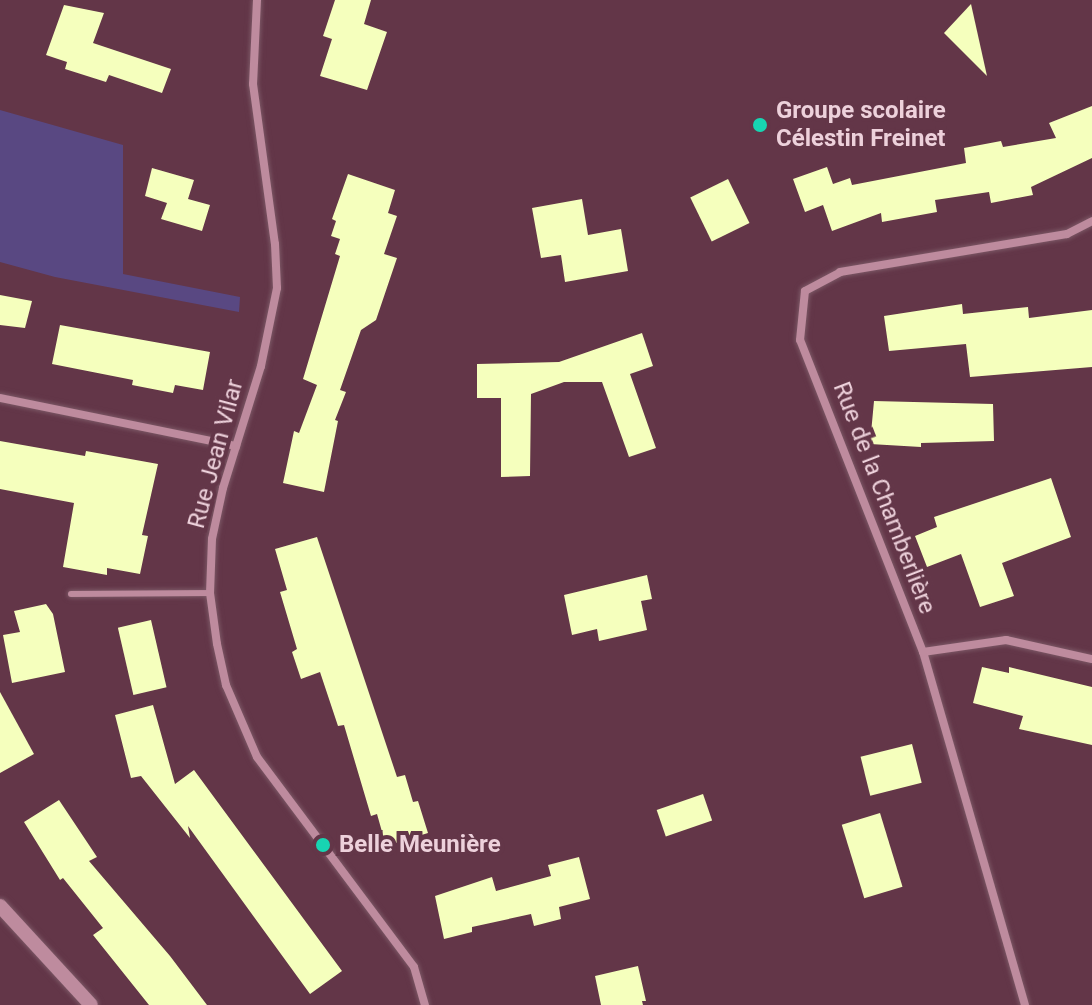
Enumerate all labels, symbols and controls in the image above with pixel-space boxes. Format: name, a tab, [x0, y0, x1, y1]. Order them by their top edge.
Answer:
place label: Groupe scolaire Célestin Freinet	[776, 97, 946, 153]
marker: Groupe scolaire Célestin Freinet	[751, 116, 769, 134]
street label: Rue Jean Vilar	[182, 376, 250, 532]
street label: Rue de la Chamberlière	[826, 378, 942, 618]
place label: Belle Meunière	[339, 831, 501, 859]
marker: Belle Meunière	[314, 836, 332, 854]

